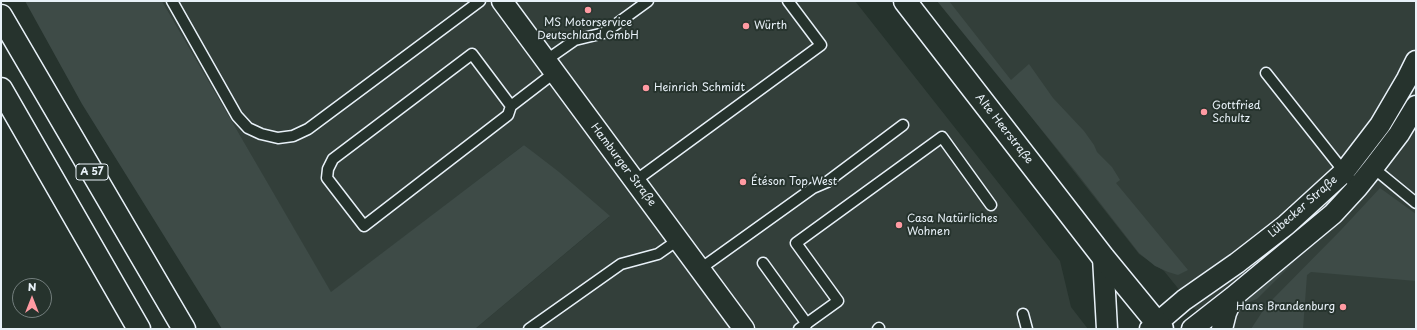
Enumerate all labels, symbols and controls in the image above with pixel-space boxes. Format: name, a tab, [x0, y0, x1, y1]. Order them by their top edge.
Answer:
marker: MS Motorservice Deutschland GmbH	[583, 5, 593, 15]
place label: MS Motorservice Deutschland GmbH	[537, 16, 639, 42]
place label: Würth	[754, 19, 787, 33]
marker: Würth	[741, 21, 751, 31]
place label: Heinrich Schmidt	[654, 81, 745, 95]
marker: Heinrich Schmidt	[641, 83, 651, 93]
street label: Alte Heerstraße	[973, 91, 1035, 167]
place label: Gottfried Schultz	[1212, 99, 1260, 125]
marker: Gottfried Schultz	[1199, 107, 1209, 117]
street label: Hamburger Straße	[588, 121, 658, 209]
road number: A 57	[76, 164, 108, 180]
street label: Lübecker Straße	[1266, 173, 1340, 241]
place label: Étéson Top West	[751, 175, 837, 189]
marker: Étéson Top West	[738, 177, 748, 187]
place label: Casa Natürliches Wohnen	[907, 212, 998, 238]
marker: Casa Natürliches Wohnen	[894, 220, 904, 230]
north arrow	[12, 278, 52, 318]
text: N	[28, 278, 36, 295]
place label: Hans Brandenburg	[1236, 300, 1335, 314]
marker: Hans Brandenburg	[1338, 302, 1348, 312]

